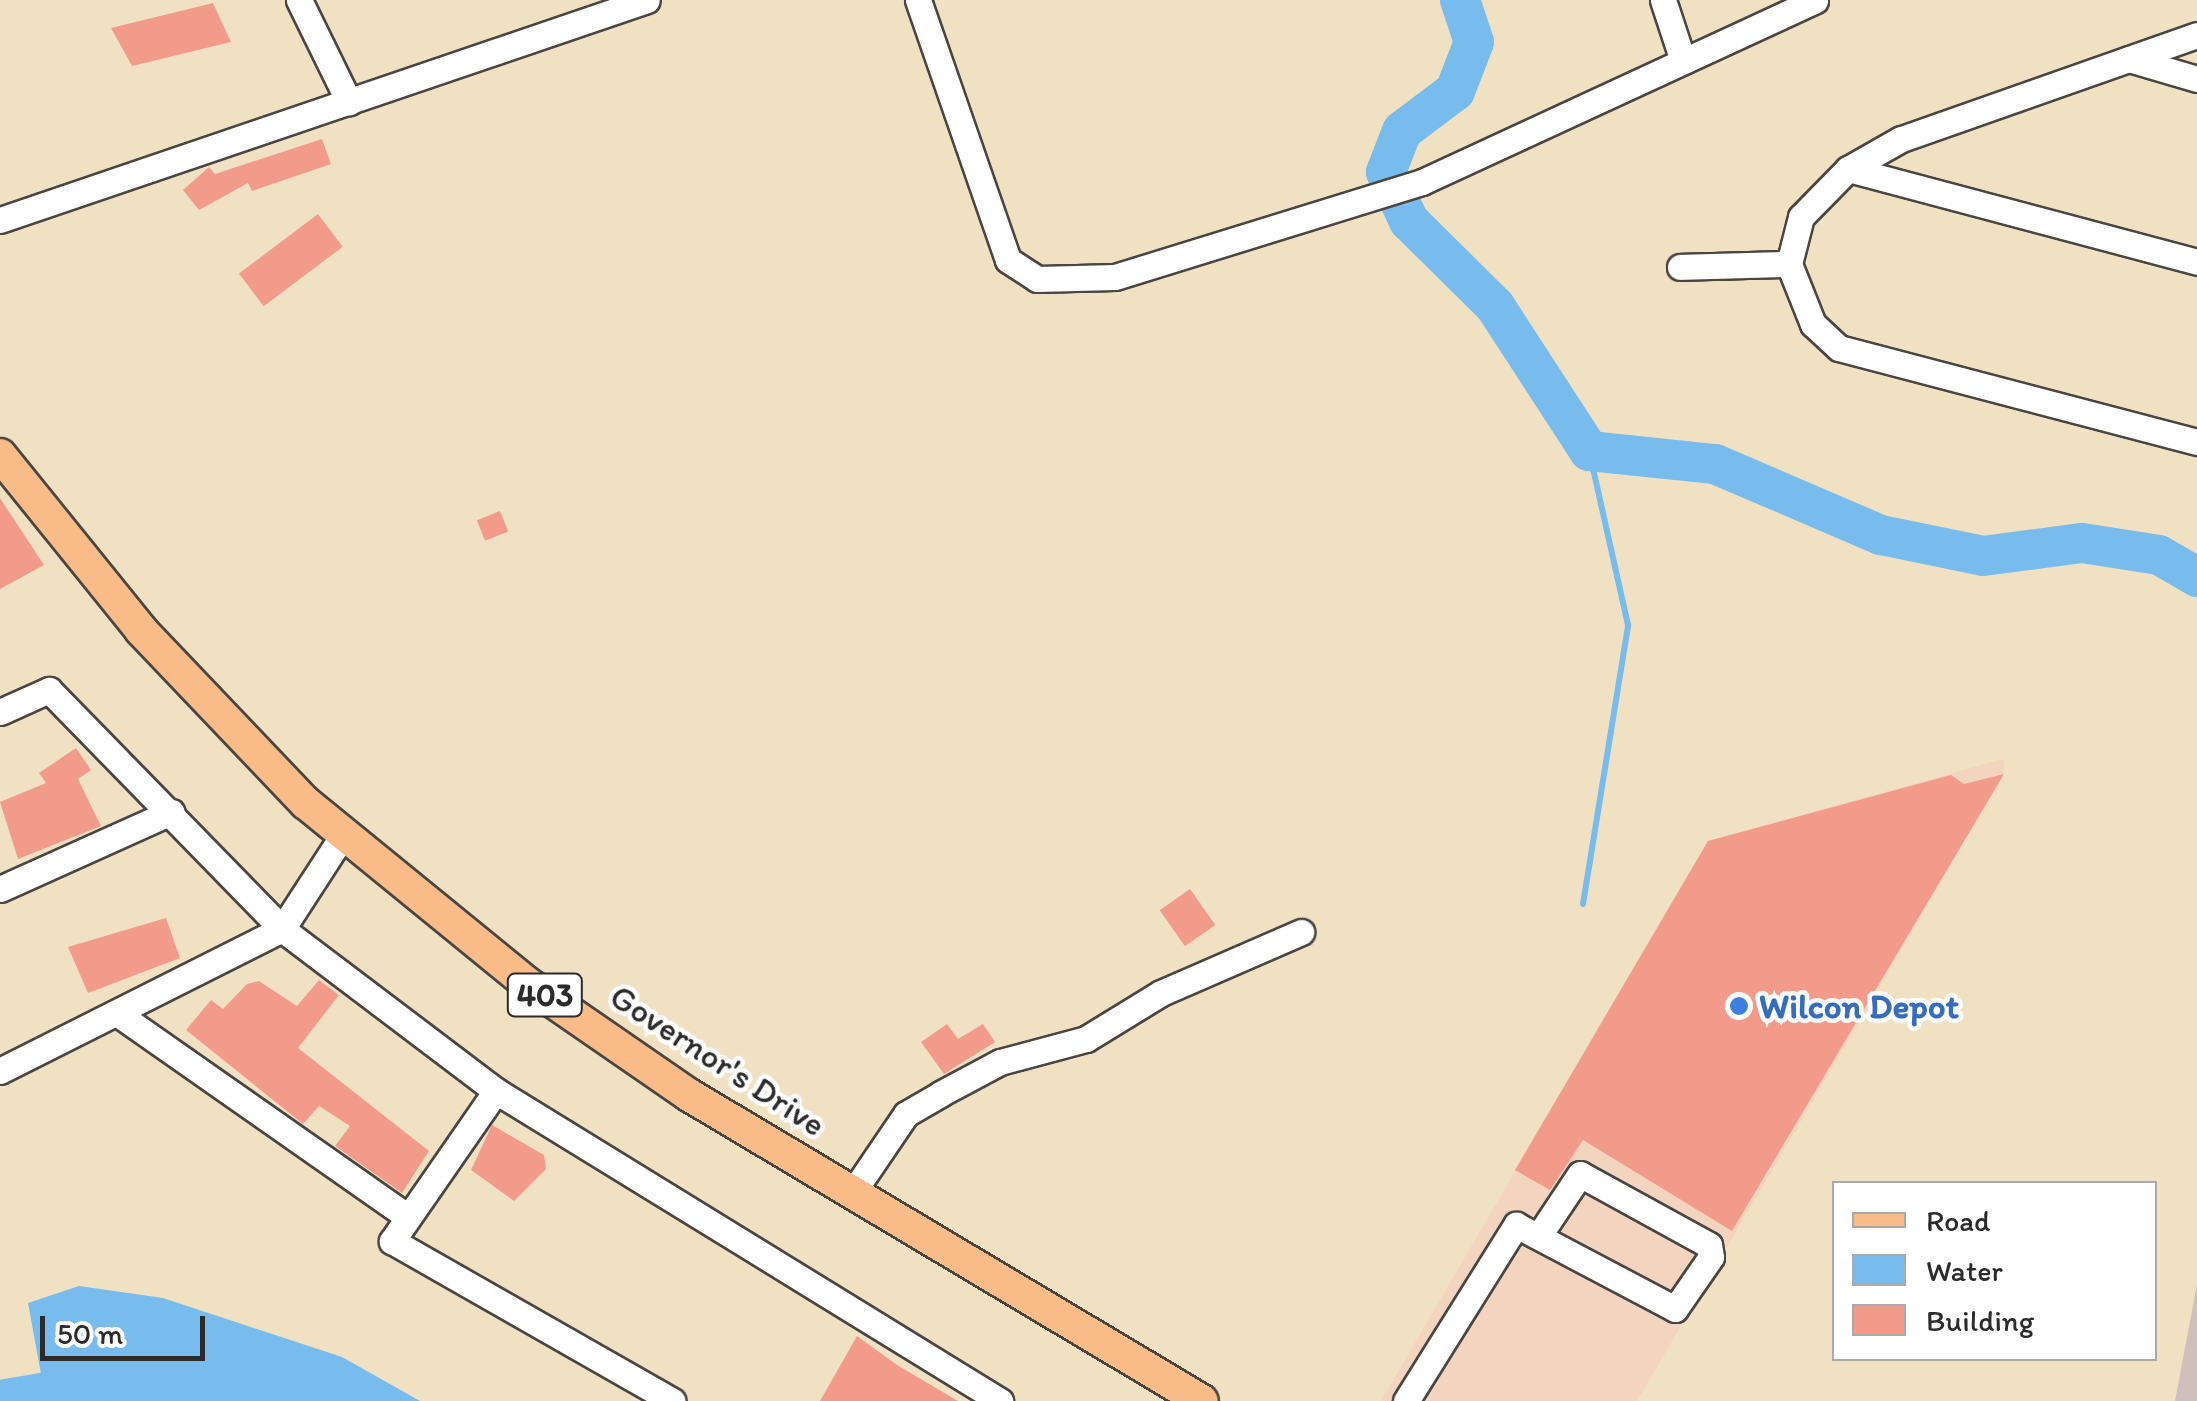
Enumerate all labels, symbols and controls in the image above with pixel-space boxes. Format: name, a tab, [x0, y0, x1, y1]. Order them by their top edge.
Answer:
road number: 403	[505, 968, 585, 1022]
street label: Governor's Drive	[602, 975, 834, 1145]
place label: Wilcon Depot	[1759, 985, 1958, 1027]
marker: Wilcon Depot	[1728, 995, 1750, 1017]
legend	[1832, 1181, 2157, 1361]
text: Road	[1926, 1202, 1991, 1239]
text: Water	[1926, 1252, 2003, 1289]
scale bar	[45, 1296, 210, 1358]
text: Building	[1926, 1302, 2034, 1339]
text: 50 m	[57, 1315, 123, 1352]

